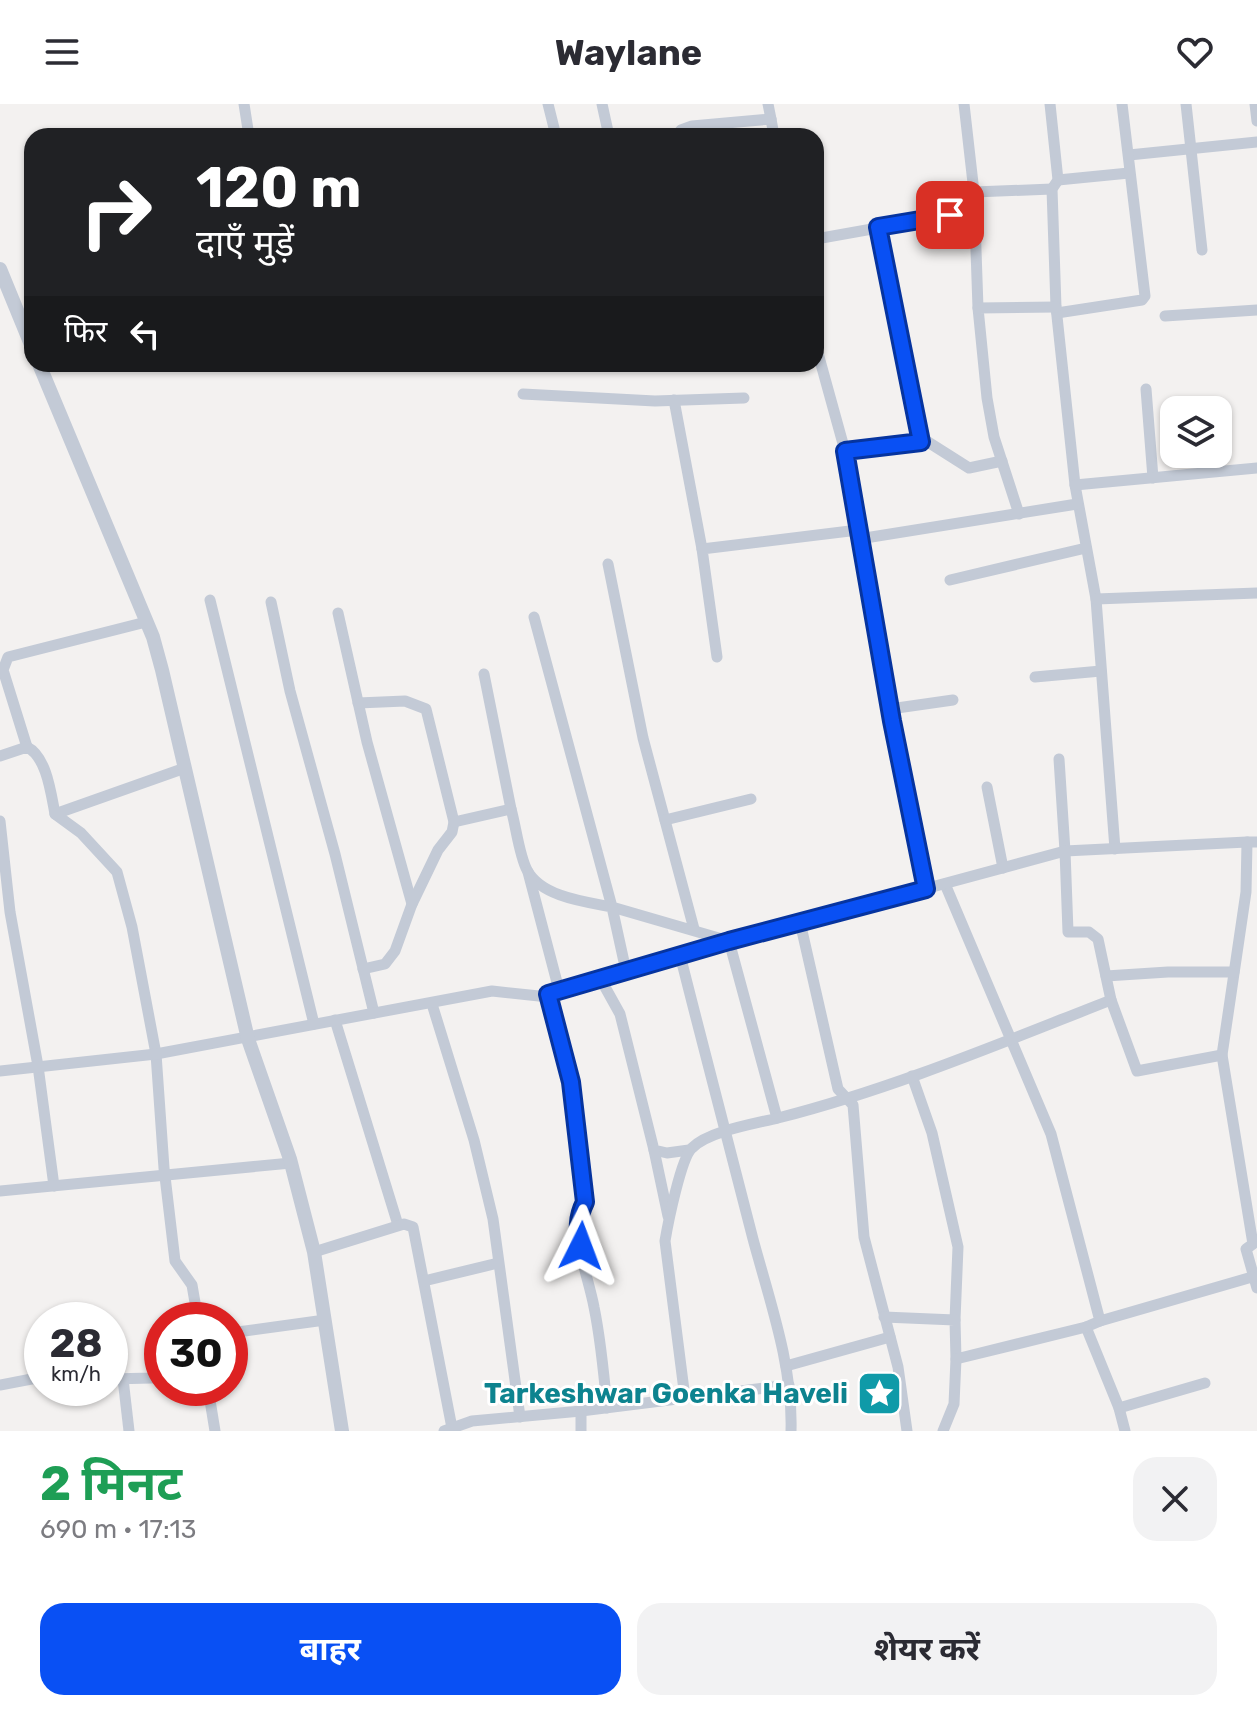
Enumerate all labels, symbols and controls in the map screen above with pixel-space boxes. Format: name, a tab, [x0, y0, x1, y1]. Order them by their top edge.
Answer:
icon: menu	[40, 30, 84, 74]
icon: heart	[1173, 30, 1217, 74]
text: Waylane	[555, 31, 702, 74]
text: 120 m	[196, 155, 362, 221]
icon: right	[64, 160, 168, 264]
pin	[916, 181, 984, 249]
icon: arrive	[928, 193, 972, 237]
text: दाएँ मुड़ें	[196, 222, 294, 265]
icon: left	[123, 312, 167, 356]
text: फिर	[64, 314, 107, 350]
map controls	[1160, 396, 1232, 468]
button: layers	[1160, 396, 1232, 468]
position arrow	[539, 1204, 623, 1288]
speed limit sign: 30	[144, 1302, 248, 1406]
text: 28	[49, 1320, 103, 1367]
text: km/h	[51, 1362, 101, 1386]
place icon: Tarkeshwar Goenka Haveli	[855, 1369, 903, 1417]
place label: Tarkeshwar Goenka Haveli	[484, 1377, 848, 1410]
text: 2 मिनट	[40, 1455, 182, 1512]
button: close	[1133, 1457, 1217, 1541]
text: 690 m · 17:13	[40, 1514, 196, 1545]
button: बाहर	[40, 1603, 621, 1695]
button: शेयर करें	[637, 1603, 1217, 1695]

